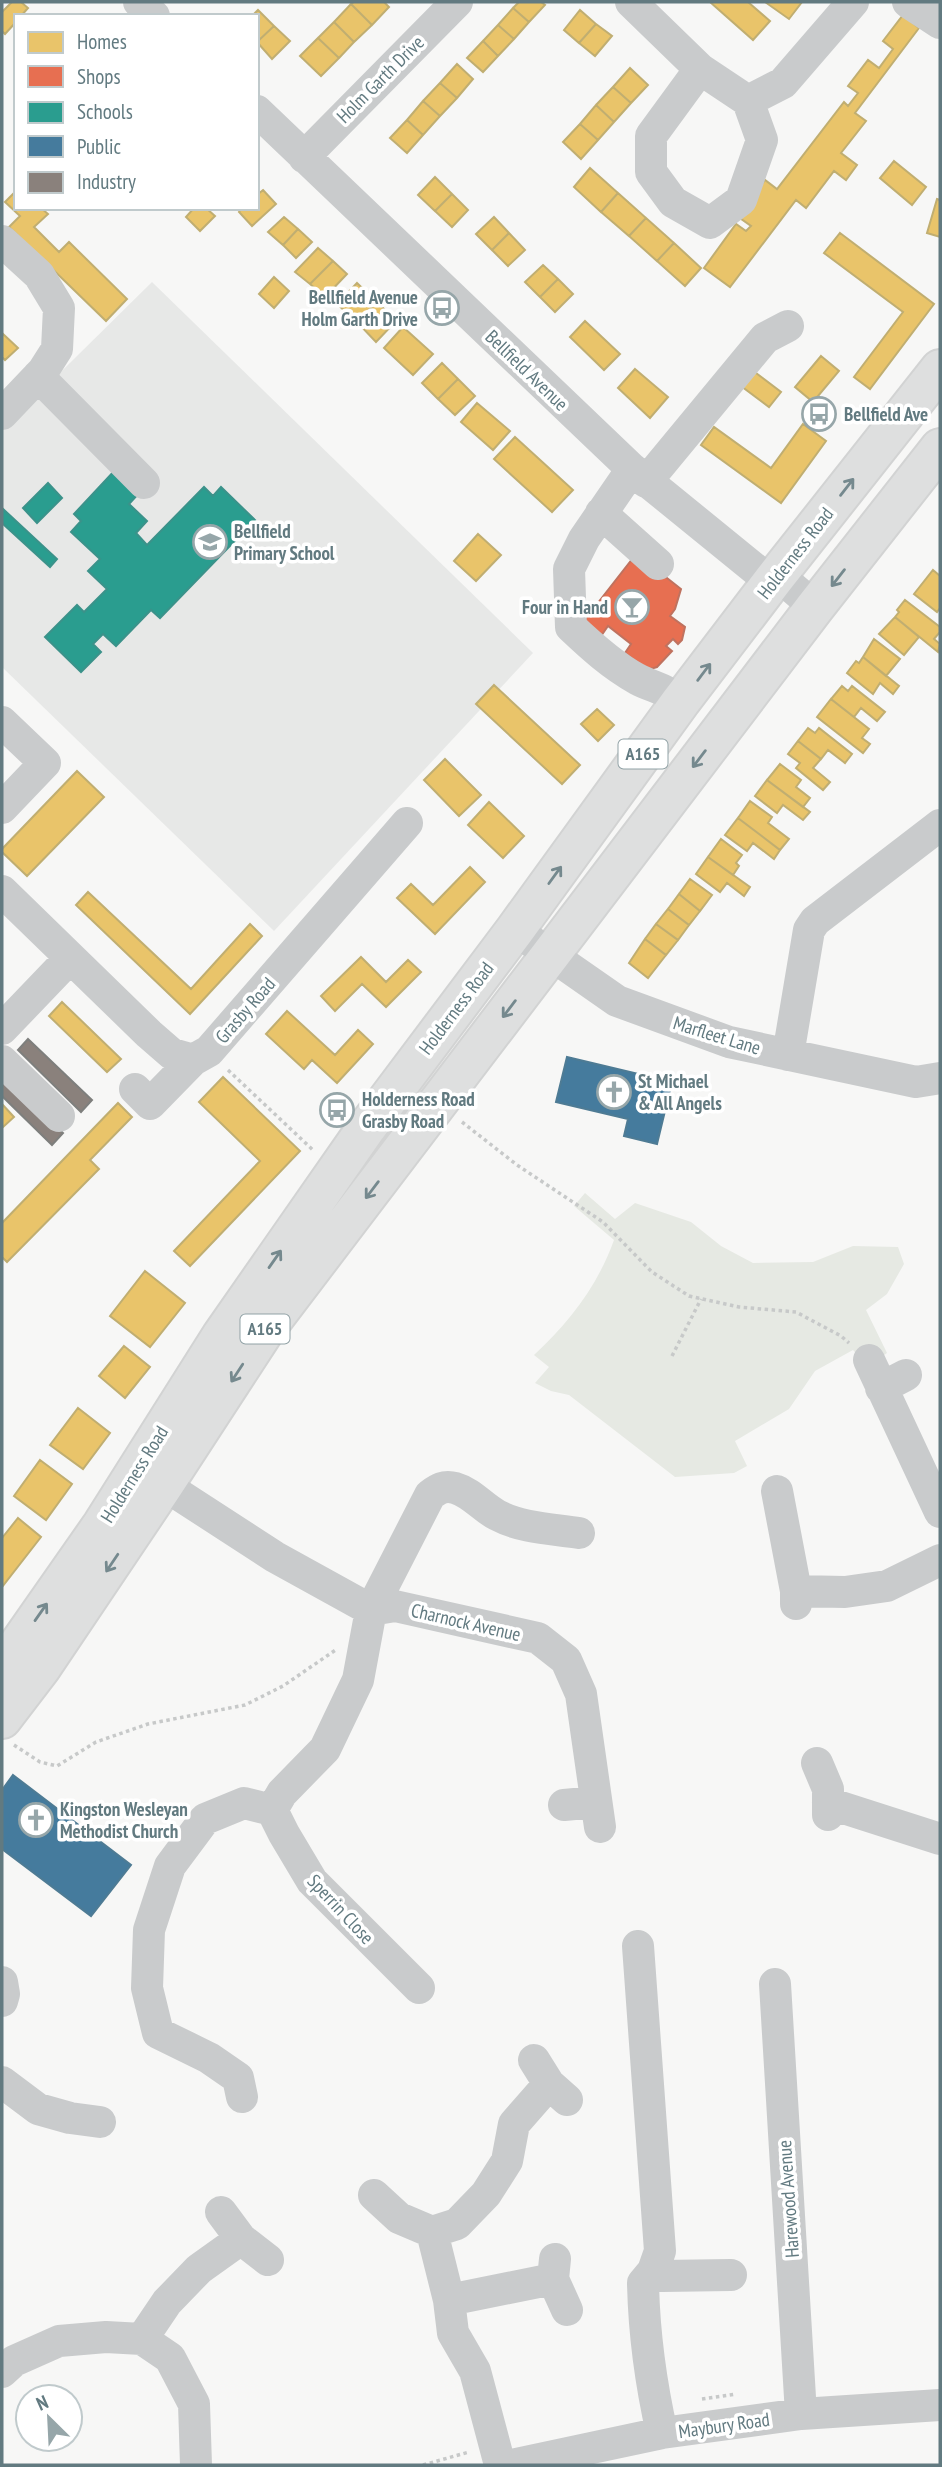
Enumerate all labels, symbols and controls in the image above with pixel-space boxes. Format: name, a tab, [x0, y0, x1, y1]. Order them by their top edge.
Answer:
legend	[14, 14, 259, 210]
text: Homes	[77, 28, 127, 55]
street label: Holm Garth Drive	[331, 30, 429, 128]
text: Shops	[77, 63, 121, 90]
text: Schools	[77, 98, 133, 125]
text: Public	[77, 133, 122, 160]
text: Industry	[77, 168, 136, 195]
place label: Bellfield Avenue Holm Garth Drive	[302, 285, 418, 331]
bus stop icon: Bellfield Avenue Holm Garth Drive	[423, 289, 461, 327]
street label: Bellfield Avenue	[481, 325, 574, 416]
bus stop icon: Bellfield Ave	[800, 395, 838, 433]
place label: Bellfield Ave	[844, 402, 928, 426]
one-way arrow	[839, 478, 854, 496]
street label: Holderness Road	[752, 502, 838, 604]
place label: Bellfield Primary School	[234, 519, 335, 565]
school or university icon: Bellfield Primary School	[191, 523, 229, 561]
one-way arrow	[830, 569, 845, 587]
bar icon: Four in Hand	[613, 588, 651, 626]
place label: Four in Hand	[522, 595, 608, 619]
one-way arrow	[696, 663, 711, 681]
road number: A165	[618, 740, 668, 768]
one-way arrow	[692, 749, 706, 768]
one-way arrow	[548, 866, 562, 885]
street label: Holderness Road	[413, 957, 499, 1059]
street label: Grasby Road	[210, 972, 280, 1048]
one-way arrow	[502, 999, 517, 1018]
street label: Marfleet Lane	[670, 1010, 764, 1060]
place label: St Michael & All Angels	[638, 1069, 722, 1115]
church icon: St Michael & All Angels	[595, 1073, 633, 1111]
place label: Holderness Road Grasby Road	[362, 1087, 475, 1133]
bus stop icon: Holderness Road Grasby Road	[318, 1091, 356, 1129]
one-way arrow	[364, 1180, 379, 1199]
one-way arrow	[268, 1250, 282, 1269]
road number: A165	[240, 1314, 290, 1344]
one-way arrow	[230, 1363, 244, 1382]
street label: Holderness Road	[95, 1421, 173, 1527]
one-way arrow	[104, 1553, 119, 1572]
street label: Charnock Avenue	[409, 1598, 523, 1646]
one-way arrow	[34, 1603, 48, 1622]
place label: Kingston Wesleyan Methodist Church	[60, 1797, 188, 1843]
church icon: Kingston Wesleyan Methodist Church	[17, 1801, 55, 1839]
street label: Sperrin Close	[303, 1869, 379, 1949]
street label: Harewood Avenue	[772, 2139, 804, 2259]
north arrow	[14, 2383, 84, 2453]
text: N	[33, 2389, 52, 2416]
street label: Maybury Road	[677, 2407, 771, 2443]

